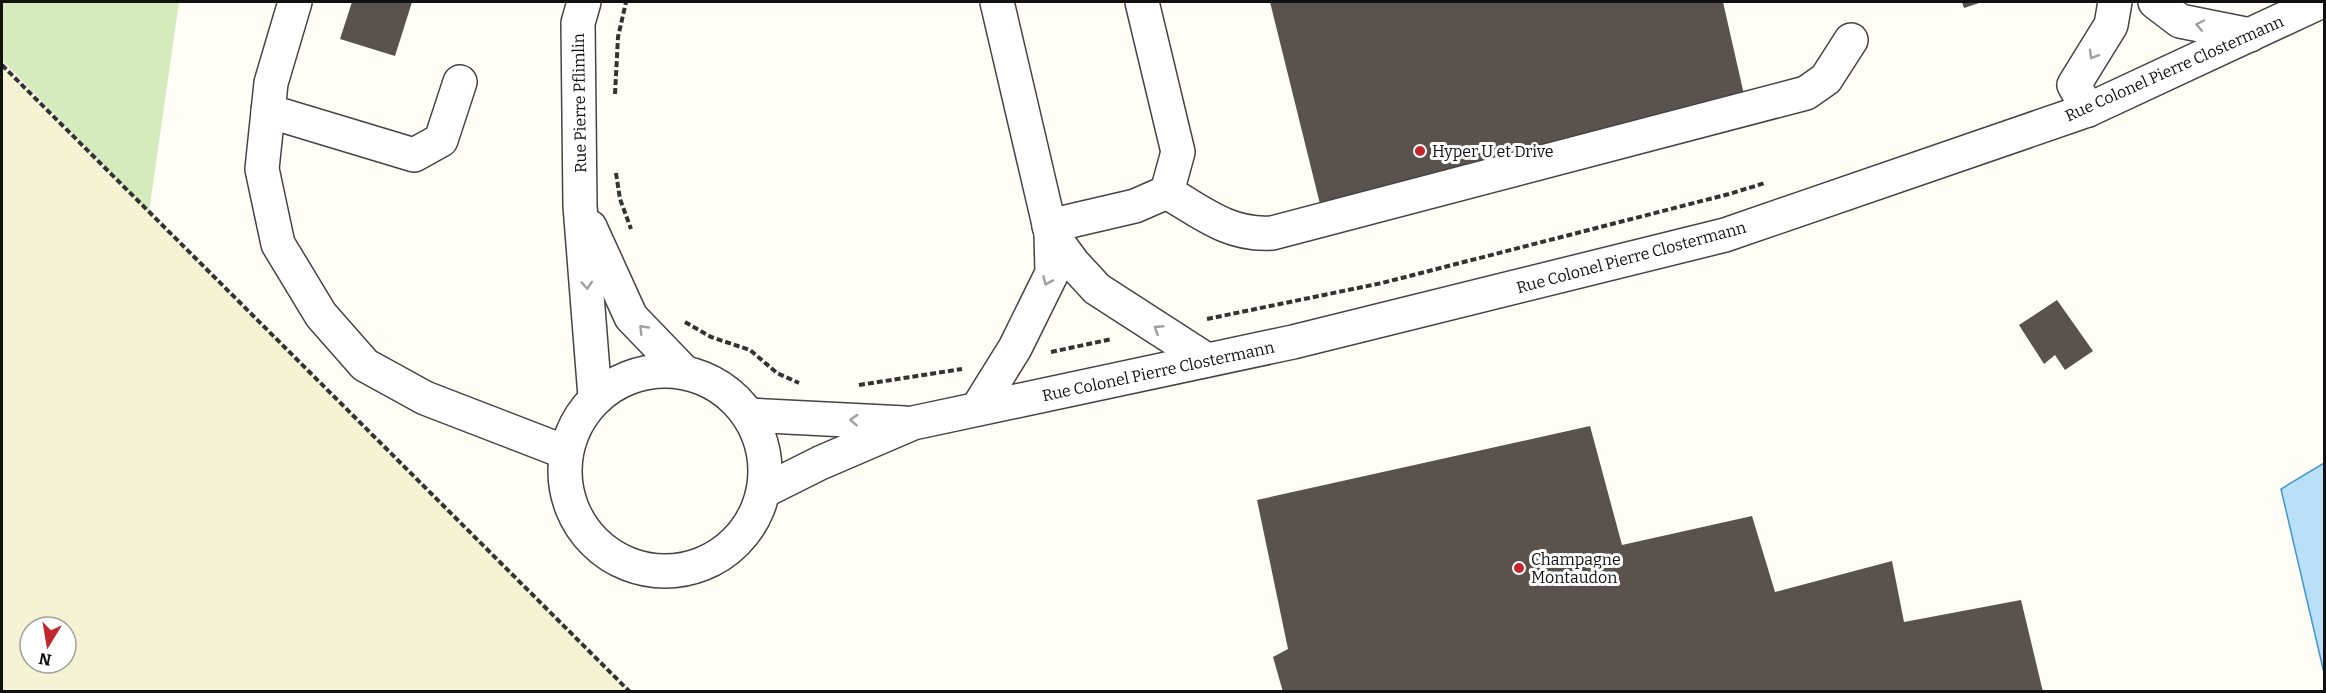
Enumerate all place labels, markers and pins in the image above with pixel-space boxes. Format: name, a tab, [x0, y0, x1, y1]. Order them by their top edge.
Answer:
place label: Hyper U et Drive	[1432, 142, 1554, 161]
marker: Hyper U et Drive	[1413, 144, 1427, 158]
place label: Champagne Montaudon	[1531, 550, 1621, 587]
marker: Champagne Montaudon	[1512, 561, 1526, 575]

